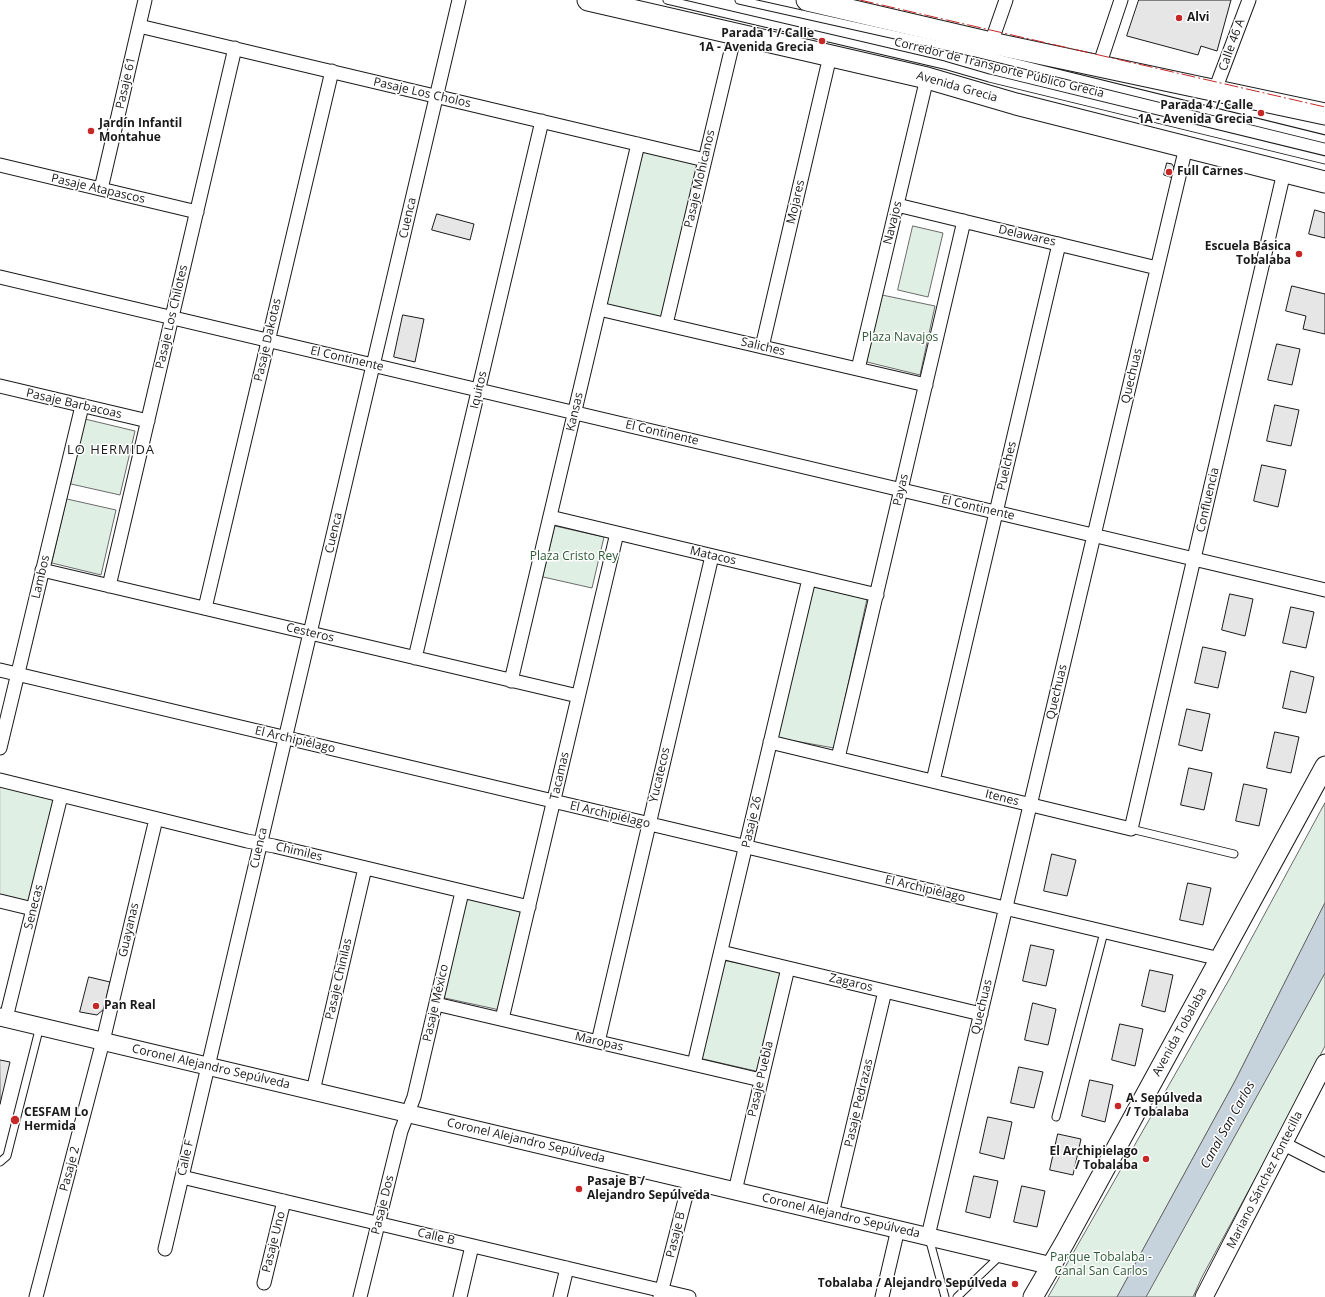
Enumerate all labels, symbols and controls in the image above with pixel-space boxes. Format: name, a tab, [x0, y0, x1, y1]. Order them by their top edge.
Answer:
place label: Alvi	[1187, 11, 1209, 25]
marker: Alvi	[1174, 13, 1184, 23]
street label: Calle 46 A	[1216, 17, 1248, 73]
place label: Parada 1 / Calle 1A - Avenida Grecia	[699, 27, 814, 55]
street label: Corredor de Transporte Público Grecia	[893, 35, 1105, 101]
marker: Parada 1 / Calle 1A - Avenida Grecia	[817, 36, 827, 46]
street label: Pasaje 61	[113, 56, 139, 110]
street label: Avenida Grecia	[915, 69, 999, 105]
street label: Pasaje Los Cholos	[372, 75, 472, 111]
place label: Parada 4 / Calle 1A - Avenida Grecia	[1138, 99, 1253, 127]
marker: Parada 4 / Calle 1A - Avenida Grecia	[1256, 108, 1266, 118]
place label: Jardín Infantil Montahue	[99, 117, 182, 145]
marker: Jardín Infantil Montahue	[86, 126, 96, 136]
street label: Pasaje Mohicanos	[682, 129, 718, 229]
place label: Full Carnes	[1177, 165, 1243, 179]
marker: Full Carnes	[1164, 167, 1174, 177]
street label: Pasaje Atapascos	[50, 171, 146, 207]
street label: Mojares	[784, 178, 808, 226]
street label: Cuenca	[396, 196, 420, 240]
street label: Navajos	[881, 200, 905, 246]
street label: Delawares	[997, 222, 1057, 250]
place label: Escuela Básica Tobalaba	[1205, 240, 1291, 268]
marker: Escuela Básica Tobalaba	[1294, 249, 1304, 259]
street label: Pasaje Los Chilotes	[153, 264, 191, 370]
street label: Pasaje Dakotas	[251, 297, 285, 383]
park label: Plaza Navajos	[862, 331, 938, 345]
street label: Saliches	[740, 335, 786, 359]
street label: El Continente	[309, 344, 385, 374]
street label: Quechuas	[1119, 347, 1145, 405]
street label: Iquitos	[468, 370, 490, 410]
street label: Pasaje Barbacoas	[25, 386, 123, 422]
street label: Kansas	[564, 391, 586, 433]
street label: El Continente	[624, 418, 700, 448]
street label: Puelches	[994, 440, 1020, 492]
district label: LO HERMIDA	[67, 442, 155, 458]
street label: Confluencia	[1194, 466, 1222, 534]
street label: Payas	[890, 473, 912, 507]
street label: El Continente	[940, 493, 1016, 523]
street label: Cuenca	[322, 511, 346, 555]
street label: Matacos	[688, 544, 738, 568]
park label: Plaza Cristo Rey	[530, 550, 618, 564]
street label: Lambos	[29, 554, 53, 600]
street label: Cesteros	[285, 620, 335, 646]
street label: Quechuas	[1044, 663, 1070, 721]
street label: El Archipiélago	[253, 724, 337, 756]
street label: Yucatecos	[647, 746, 673, 804]
street label: Tacamas	[547, 750, 573, 802]
street label: Itenes	[984, 787, 1020, 809]
street label: Pasaje 26	[739, 795, 765, 849]
street label: El Archipiélago	[568, 799, 652, 831]
street label: Cuenca	[247, 826, 271, 870]
street label: Chimiles	[274, 840, 324, 864]
street label: El Archipiélago	[883, 873, 967, 905]
street label: Senecas	[22, 883, 46, 931]
street label: Guayanas	[116, 901, 142, 959]
street label: Pasaje Chinilas	[323, 937, 355, 1021]
street label: Pasaje México	[420, 963, 452, 1043]
street label: Zagaros	[828, 971, 874, 995]
street label: Quechuas	[969, 978, 995, 1036]
street label: Avenida Tobalaba	[1150, 985, 1210, 1079]
place label: Pan Real	[104, 999, 156, 1013]
marker: Pan Real	[91, 1001, 101, 1011]
street label: Maropas	[573, 1029, 625, 1055]
street label: Pasaje Puebla	[745, 1040, 777, 1118]
street label: Coronel Alejandro Sepúlveda	[130, 1042, 292, 1092]
street label: Pasaje Pedrazas	[842, 1058, 876, 1148]
water label: Canal San Carlos	[1198, 1079, 1258, 1171]
place label: A. Sepúlveda / Tobalaba	[1126, 1092, 1202, 1120]
marker: A. Sepúlveda / Tobalaba	[1113, 1101, 1123, 1111]
place label: CESFAM Lo Hermida	[24, 1106, 88, 1134]
street label: Mariano Sánchez Fontecilla	[1224, 1109, 1306, 1251]
marker: CESFAM Lo Hermida	[9, 1114, 21, 1126]
street label: Coronel Alejandro Sepúlveda	[445, 1116, 607, 1166]
street label: Calle F	[175, 1139, 197, 1177]
street label: Pasaje 2	[57, 1145, 83, 1193]
place label: El Archipielago / Tobalaba	[1050, 1145, 1138, 1173]
marker: El Archipielago / Tobalaba	[1141, 1154, 1151, 1164]
street label: Pasaje Dos	[369, 1174, 397, 1236]
place label: Pasaje B / Alejandro Sepúlveda	[587, 1175, 710, 1203]
marker: Pasaje B / Alejandro Sepúlveda	[574, 1184, 584, 1194]
street label: Coronel Alejandro Sepúlveda	[760, 1191, 922, 1241]
street label: Pasaje Uno	[259, 1210, 289, 1274]
street label: Pasaje B	[663, 1210, 689, 1260]
street label: Calle B	[416, 1226, 456, 1248]
park label: Parque Tobalaba - Canal San Carlos	[1050, 1251, 1152, 1279]
place label: Tobalaba / Alejandro Sepúlveda	[818, 1277, 1007, 1291]
marker: Tobalaba / Alejandro Sepúlveda	[1010, 1279, 1020, 1289]

